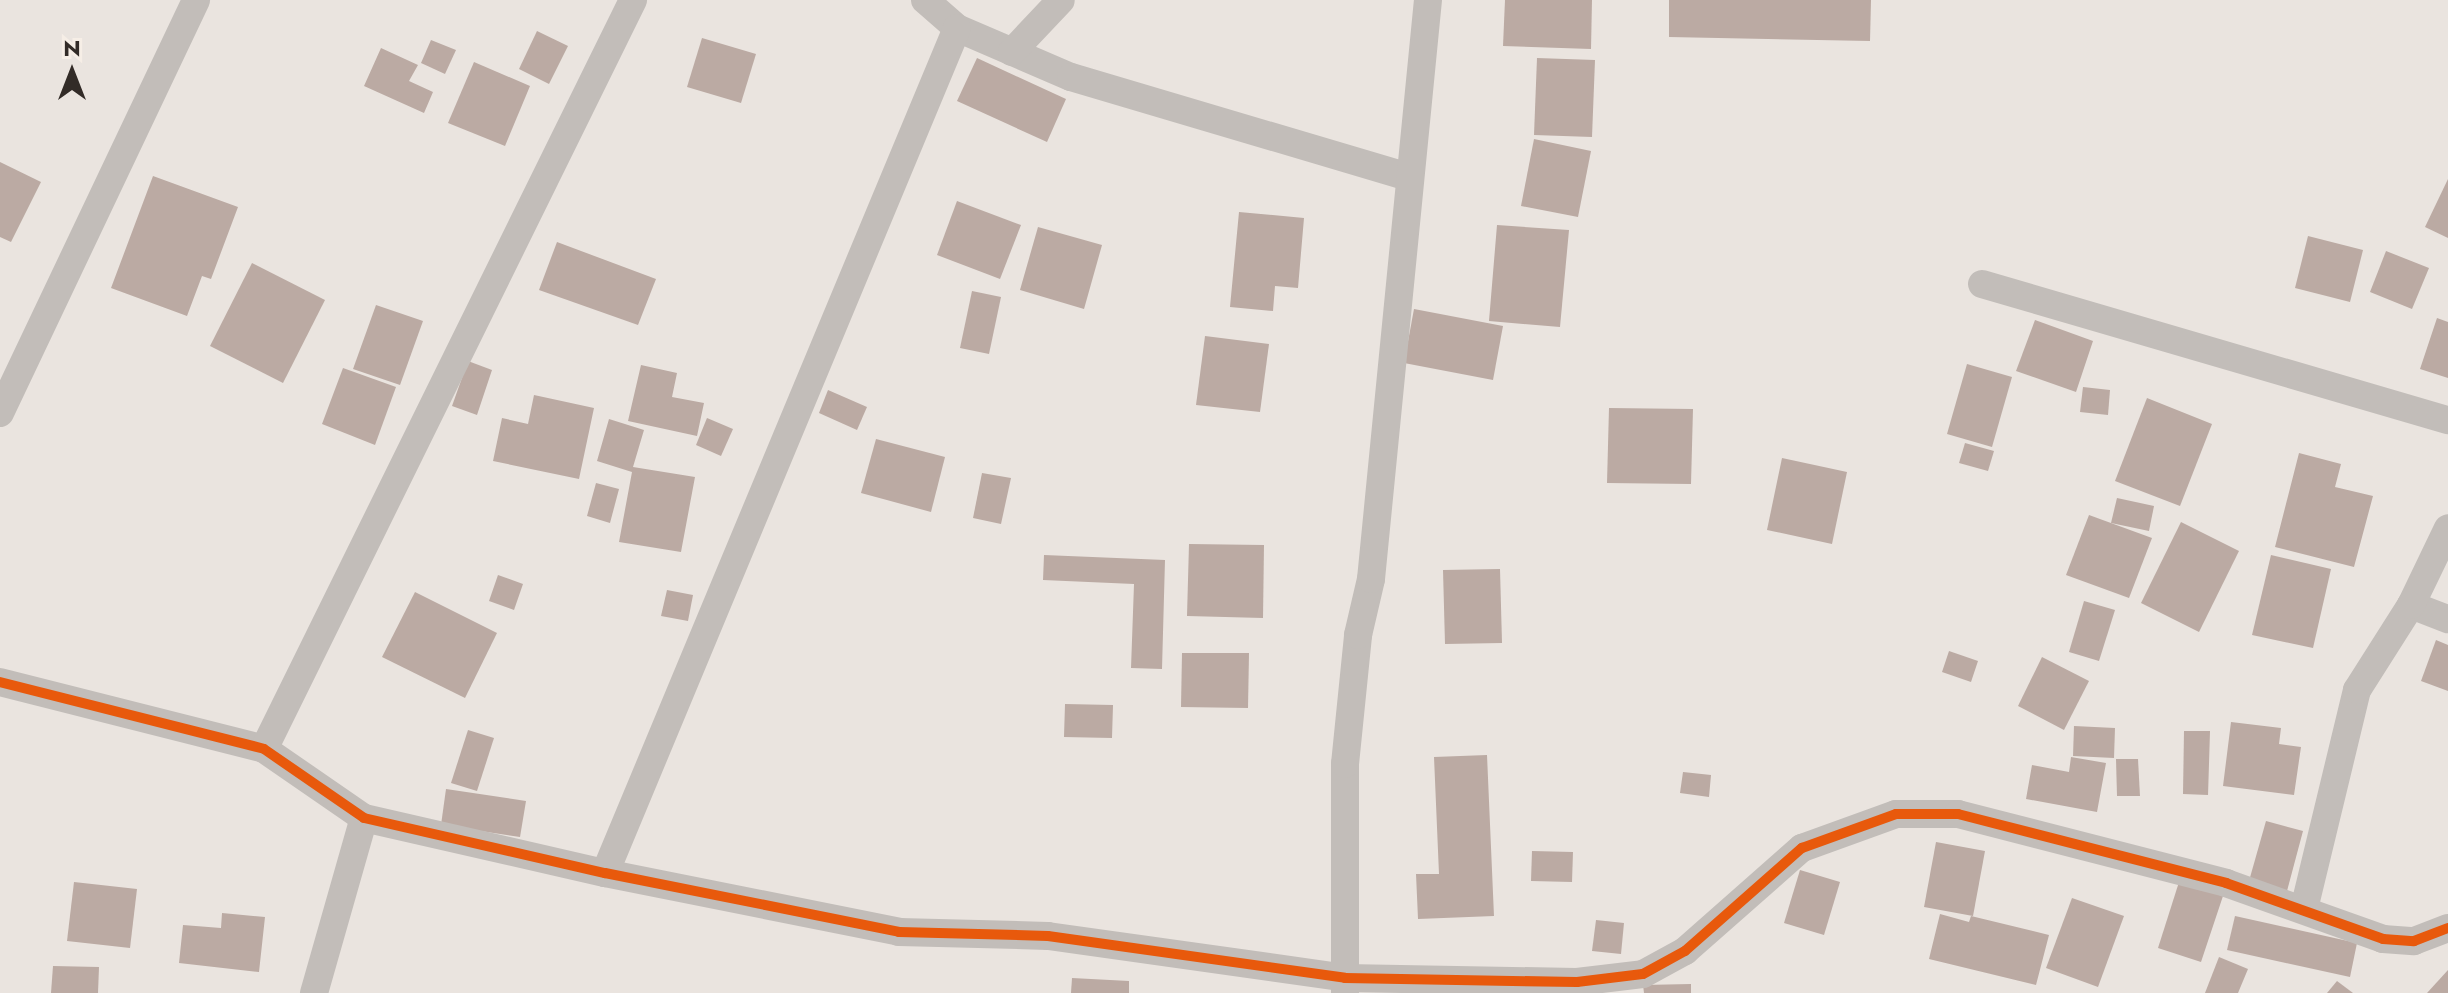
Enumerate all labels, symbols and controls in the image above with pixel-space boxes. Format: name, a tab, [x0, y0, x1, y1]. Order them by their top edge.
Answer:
north arrow	[32, 32, 112, 112]
text: N	[63, 32, 81, 64]

